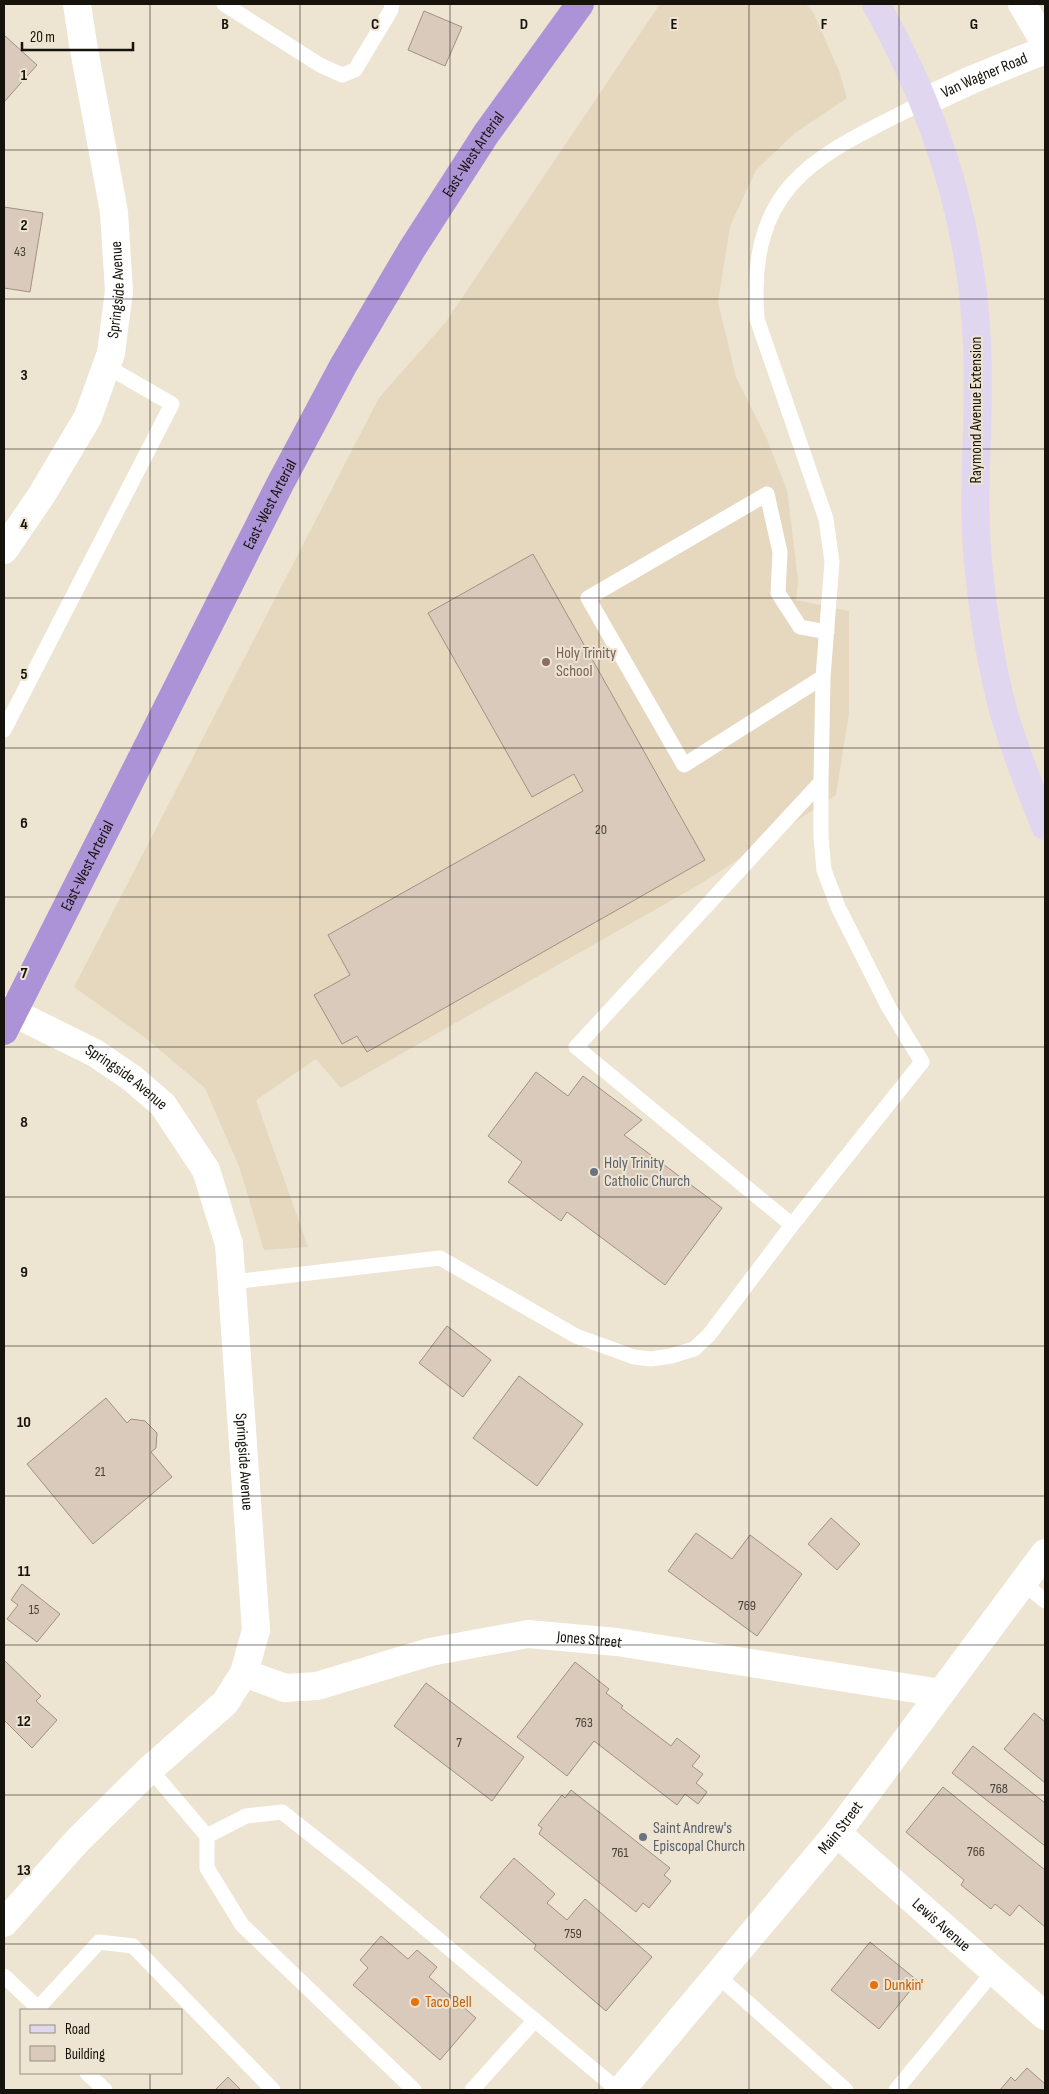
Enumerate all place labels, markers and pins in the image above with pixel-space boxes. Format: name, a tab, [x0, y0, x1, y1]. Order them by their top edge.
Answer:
place label: Holy Trinity School	[556, 644, 616, 681]
marker: Holy Trinity School	[540, 656, 552, 668]
place label: Holy Trinity Catholic Church	[604, 1154, 690, 1191]
marker: Holy Trinity Catholic Church	[588, 1166, 600, 1178]
place label: Saint Andrew's Episcopal Church	[653, 1819, 745, 1856]
marker: Saint Andrew's Episcopal Church	[637, 1831, 649, 1843]
place label: Dunkin'	[884, 1976, 923, 1995]
marker: Dunkin'	[868, 1979, 880, 1991]
place label: Taco Bell	[425, 1993, 472, 2012]
marker: Taco Bell	[409, 1996, 421, 2008]

